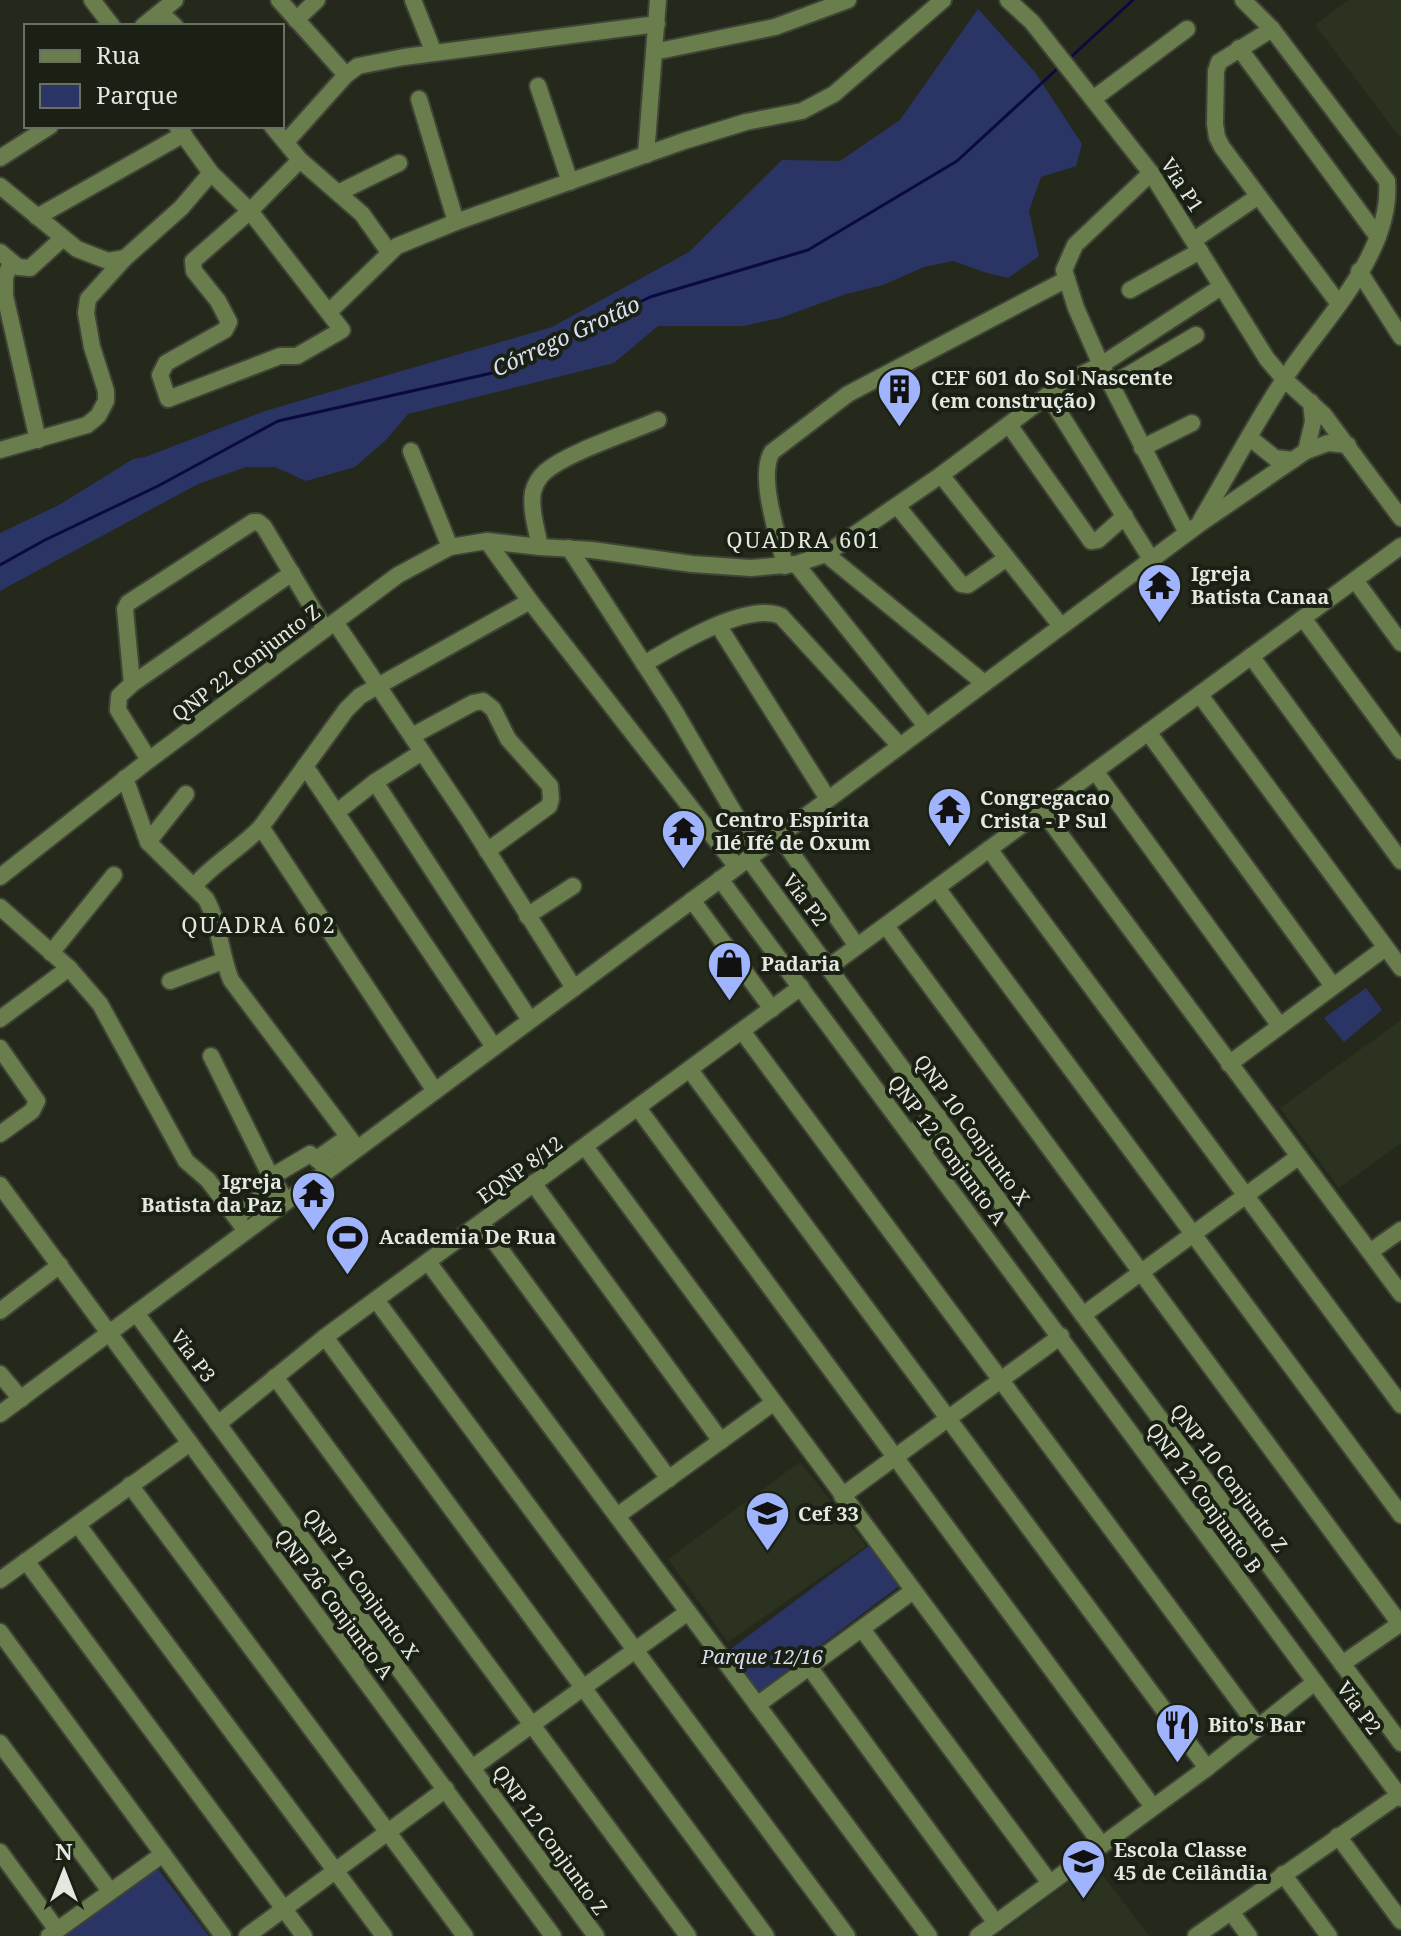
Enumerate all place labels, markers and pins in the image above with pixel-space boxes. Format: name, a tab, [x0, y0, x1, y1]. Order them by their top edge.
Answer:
place label: CEF 601 do Sol Nascente (em construção)	[931, 364, 1173, 414]
building icon: CEF 601 do Sol Nascente (em construção)	[876, 365, 924, 428]
place label: Igreja Batista Canaa	[1191, 560, 1329, 610]
temple icon: Igreja Batista Canaa	[1136, 562, 1184, 625]
place label: Congregacao Crista - P Sul	[980, 784, 1110, 834]
temple icon: Congregacao Crista - P Sul	[925, 785, 973, 848]
place label: Centro Espírita Ilé Ifé de Oxum	[715, 806, 871, 856]
temple icon: Centro Espírita Ilé Ifé de Oxum	[660, 807, 708, 870]
shop icon: Padaria	[706, 940, 754, 1003]
place label: Padaria	[761, 950, 840, 977]
place label: Igreja Batista da Paz	[141, 1168, 282, 1218]
temple icon: Igreja Batista da Paz	[289, 1170, 337, 1233]
sports icon: Academia De Rua	[324, 1213, 372, 1276]
place label: Academia De Rua	[379, 1223, 556, 1250]
school or university icon: Cef 33	[743, 1490, 791, 1553]
place label: Cef 33	[798, 1500, 859, 1527]
restaurant icon: Bito's Bar	[1153, 1701, 1201, 1764]
place label: Bito's Bar	[1208, 1711, 1306, 1738]
place label: Escola Classe 45 de Ceilândia	[1114, 1836, 1268, 1886]
school or university icon: Escola Classe 45 de Ceilândia	[1059, 1837, 1107, 1900]

